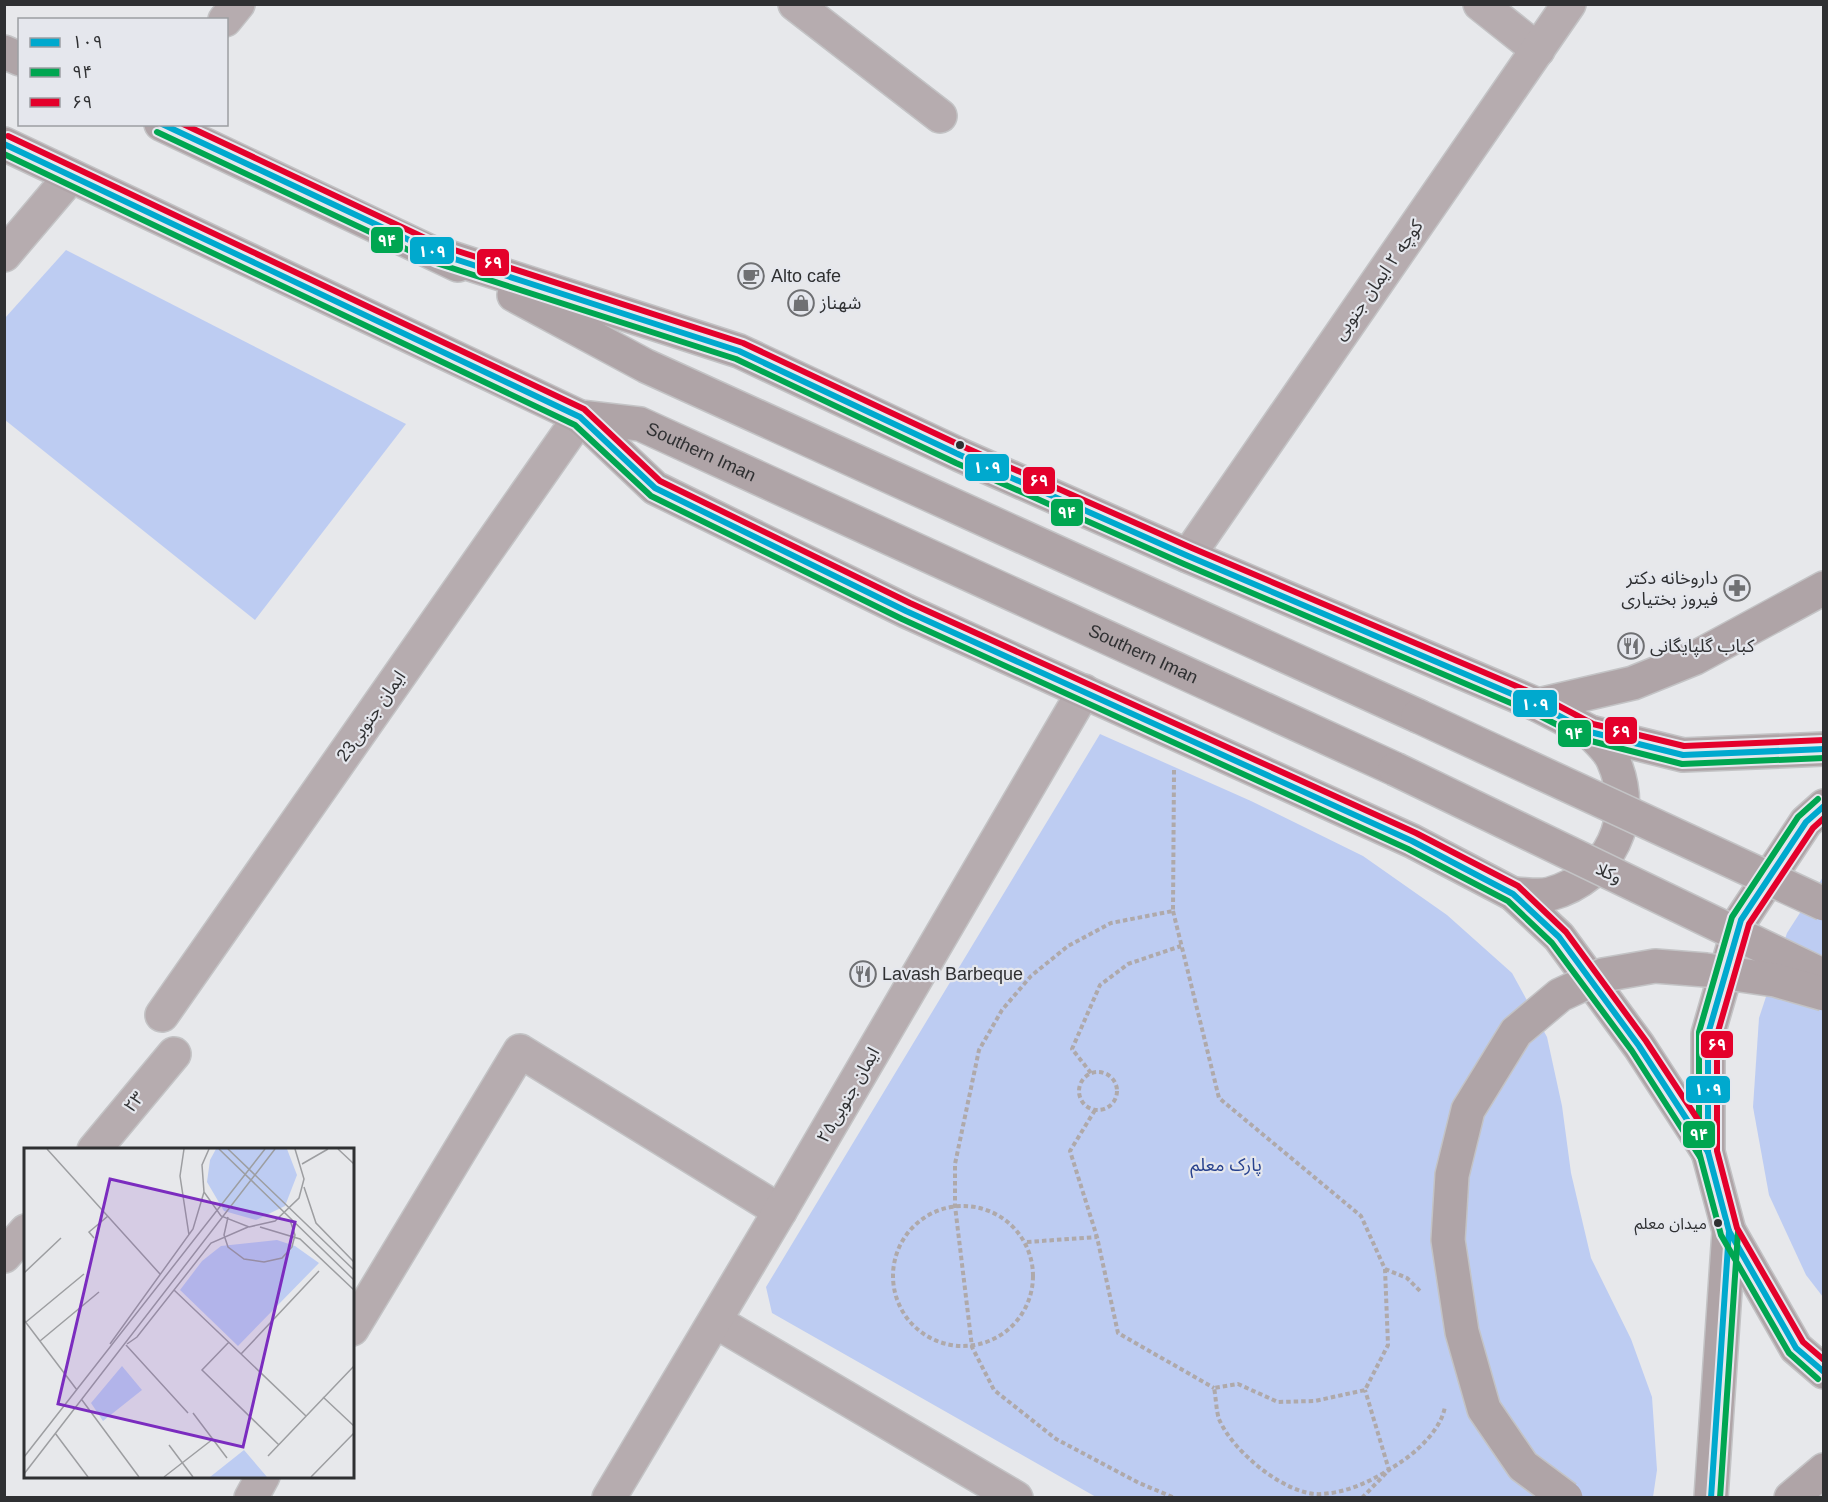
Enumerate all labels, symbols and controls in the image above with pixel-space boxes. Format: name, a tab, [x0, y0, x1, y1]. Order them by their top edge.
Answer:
legend	[18, 18, 228, 126]
text: ۱۰۹	[72, 32, 103, 52]
text: ۹۴	[72, 62, 93, 82]
text: ۶۹	[72, 92, 93, 112]
street label: کوچه ۲ ایمان جنوبی	[1329, 216, 1428, 344]
line badge: ۹۴	[370, 226, 404, 254]
text: ۹۴	[378, 232, 396, 249]
line badge: ۱۰۹	[409, 236, 455, 265]
text: ۱۰۹	[418, 243, 446, 260]
line badge: ۶۹	[476, 248, 510, 277]
text: ۶۹	[484, 254, 502, 271]
cafe icon: Alto cafe	[736, 261, 766, 291]
place label: Alto cafe	[771, 266, 841, 286]
shop icon: شهناز	[786, 288, 816, 318]
place label: شهناز	[819, 293, 861, 314]
street label: Southern Iman	[643, 418, 759, 486]
unlabelled marker	[954, 439, 966, 451]
line badge: ۱۰۹	[964, 453, 1010, 482]
text: ۱۰۹	[973, 459, 1001, 476]
line badge: ۶۹	[1022, 466, 1056, 495]
text: ۶۹	[1030, 472, 1048, 489]
line badge: ۹۴	[1050, 498, 1084, 527]
text: ۹۴	[1058, 504, 1076, 521]
place label: داروخانه دکتر فیروز بختیاری	[1621, 568, 1718, 610]
pharmacy icon: داروخانه دکتر فیروز بختیاری	[1722, 573, 1752, 603]
street label: Southern Iman	[1085, 620, 1201, 688]
restaurant icon: کباب گلپایگانی	[1616, 631, 1646, 661]
place label: کباب گلپایگانی	[1650, 636, 1755, 657]
street label: 23ایمان جنوبی	[332, 667, 410, 766]
line badge: ۱۰۹	[1512, 689, 1558, 718]
text: ۱۰۹	[1521, 696, 1549, 713]
line badge: ۶۹	[1604, 716, 1638, 745]
line badge: ۹۴	[1557, 719, 1592, 748]
text: ۶۹	[1612, 723, 1630, 740]
text: ۹۴	[1565, 725, 1583, 742]
street label: وکلا	[1593, 858, 1625, 888]
restaurant icon: Lavash Barbeque	[848, 959, 878, 989]
place label: Lavash Barbeque	[882, 964, 1023, 984]
line badge: ۶۹	[1700, 1030, 1734, 1059]
text: ۶۹	[1708, 1036, 1726, 1053]
street label: ایمان جنوبی۲۵	[813, 1044, 884, 1147]
line badge: ۱۰۹	[1685, 1075, 1731, 1104]
text: ۱۰۹	[1694, 1081, 1722, 1098]
street label: ۲۳	[120, 1088, 148, 1116]
line badge: ۹۴	[1682, 1120, 1716, 1149]
text: ۹۴	[1690, 1126, 1708, 1143]
inset map	[24, 1148, 354, 1478]
park label: پارک معلم	[1190, 1155, 1262, 1178]
place label: میدان معلم	[1634, 1215, 1707, 1236]
marker: میدان معلم	[1712, 1217, 1724, 1229]

